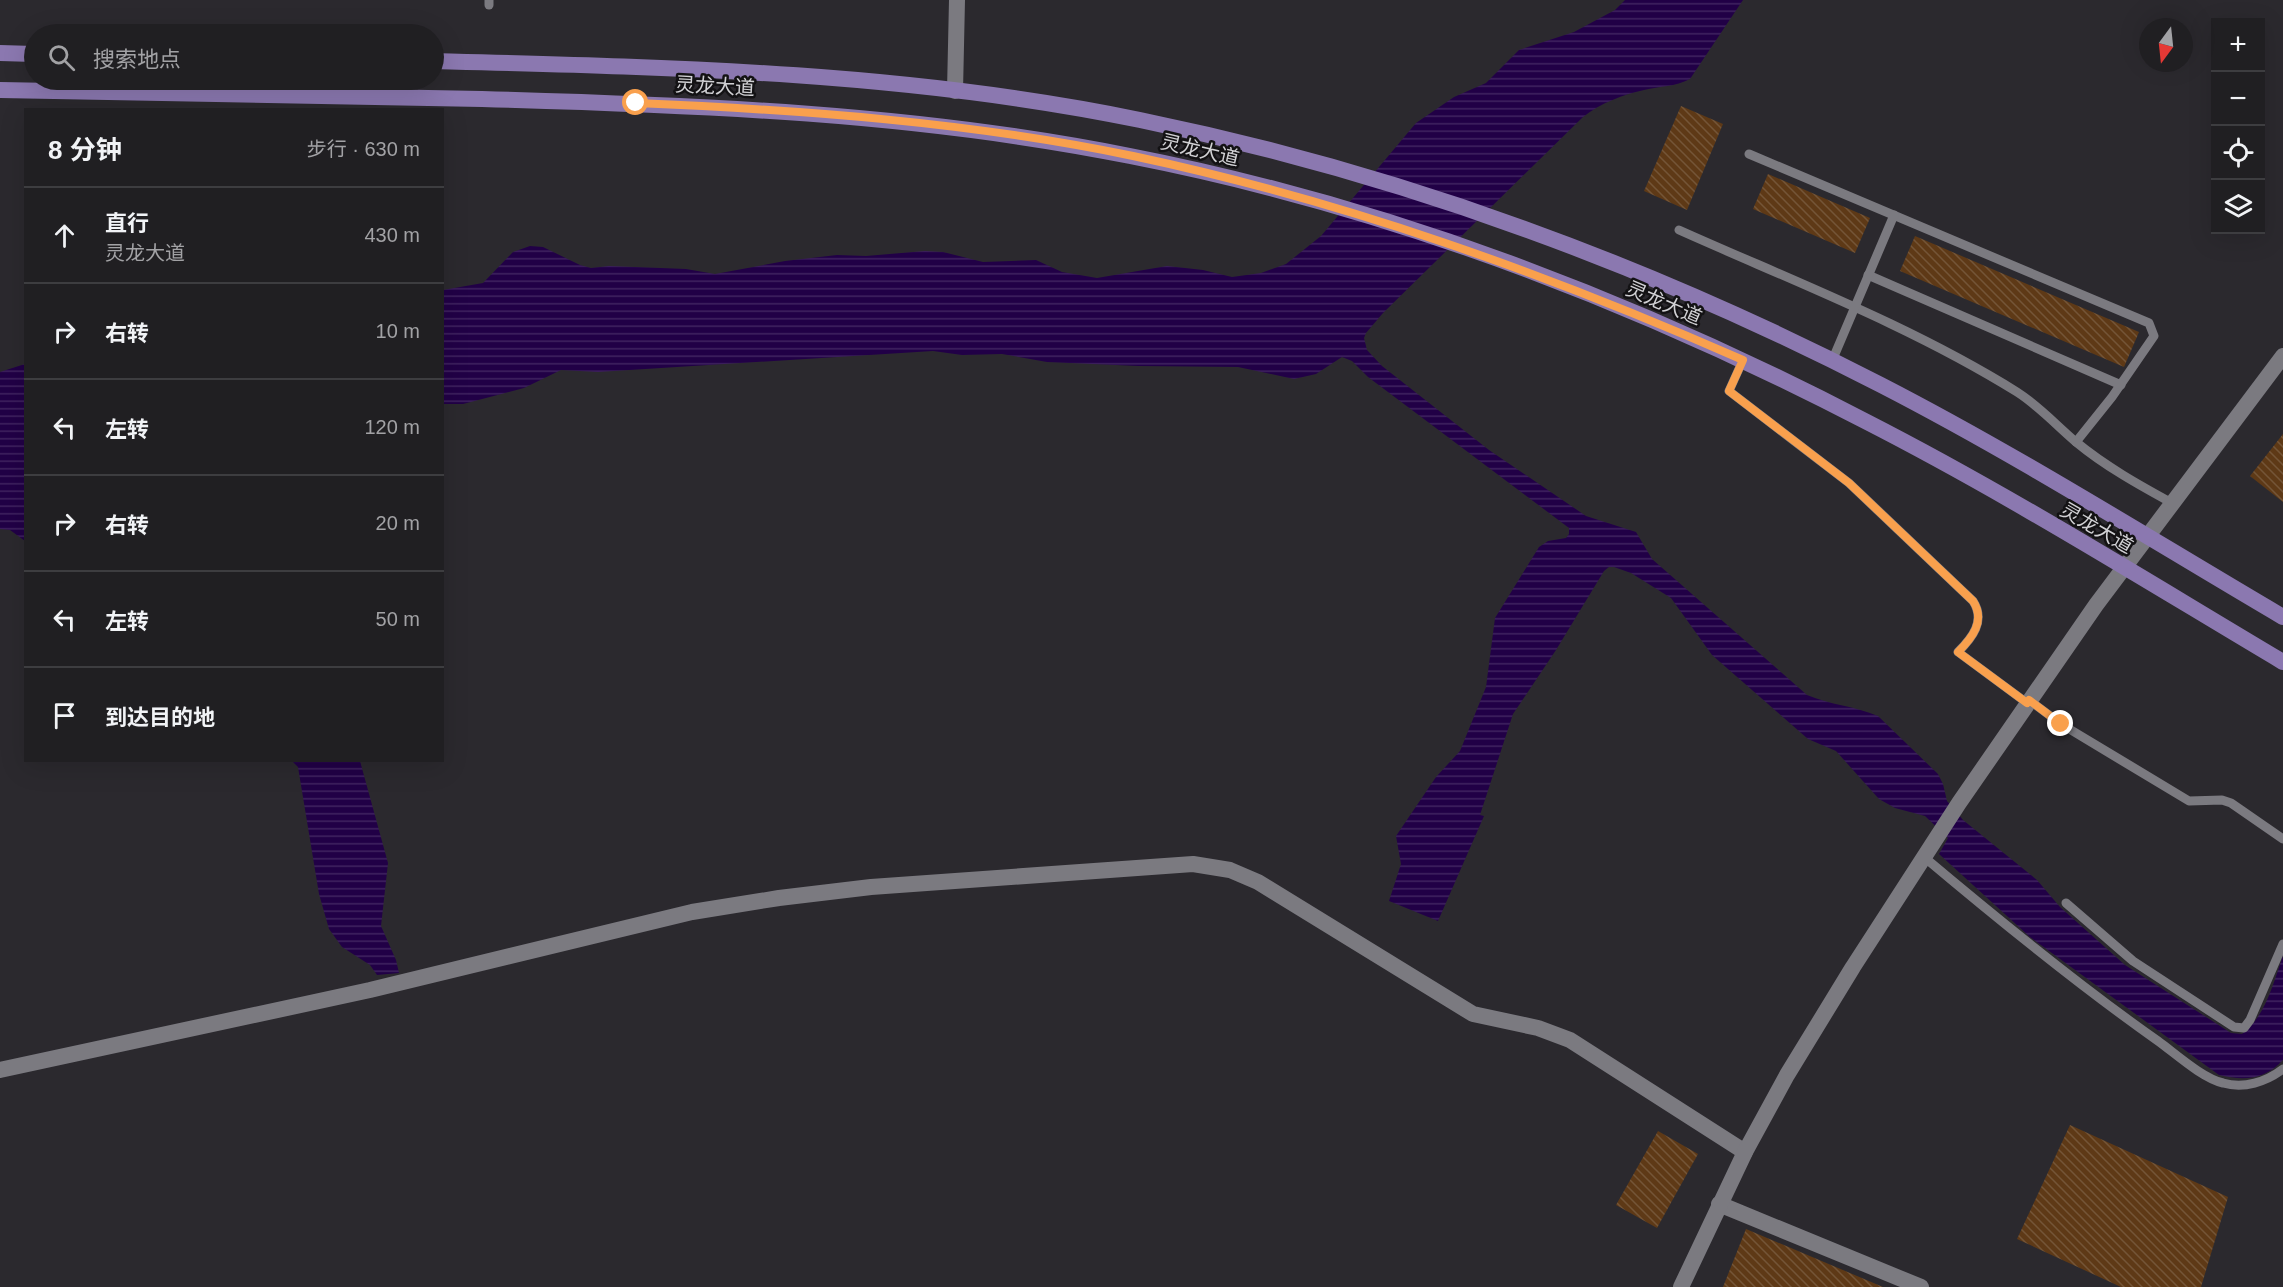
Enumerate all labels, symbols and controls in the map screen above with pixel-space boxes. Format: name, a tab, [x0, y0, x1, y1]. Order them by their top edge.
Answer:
north arrow	[2139, 18, 2193, 72]
map controls	[2211, 18, 2265, 234]
button: +	[2211, 18, 2265, 72]
search box	[24, 24, 444, 90]
icon: search	[45, 41, 78, 74]
text: 搜索地点	[93, 47, 181, 72]
button: −	[2211, 72, 2265, 126]
street label: 灵龙大道	[674, 73, 756, 99]
route start	[622, 89, 648, 115]
button: locate	[2211, 126, 2265, 180]
street label: 灵龙大道	[1159, 130, 1241, 170]
text: 8 分钟	[48, 135, 122, 165]
text: 步行 · 630 m	[307, 138, 420, 160]
button: layers	[2211, 180, 2265, 234]
text: 直行	[105, 211, 149, 236]
icon: ahead	[48, 219, 81, 252]
text: 430 m	[364, 224, 420, 246]
text: 灵龙大道	[105, 242, 185, 264]
street label: 灵龙大道	[1623, 277, 1705, 329]
icon: right	[48, 315, 81, 348]
text: 10 m	[376, 320, 420, 342]
text: 右转	[105, 321, 149, 346]
icon: left	[48, 411, 81, 444]
text: 120 m	[364, 416, 420, 438]
text: 左转	[105, 417, 149, 442]
street label: 灵龙大道	[2057, 498, 2137, 558]
icon: right	[48, 507, 81, 540]
text: 20 m	[376, 512, 420, 534]
text: 右转	[105, 513, 149, 538]
icon: left	[48, 603, 81, 636]
text: 50 m	[376, 608, 420, 630]
text: 左转	[105, 609, 149, 634]
icon: arrive	[48, 699, 81, 732]
text: 到达目的地	[105, 705, 215, 730]
route end	[2047, 710, 2073, 736]

